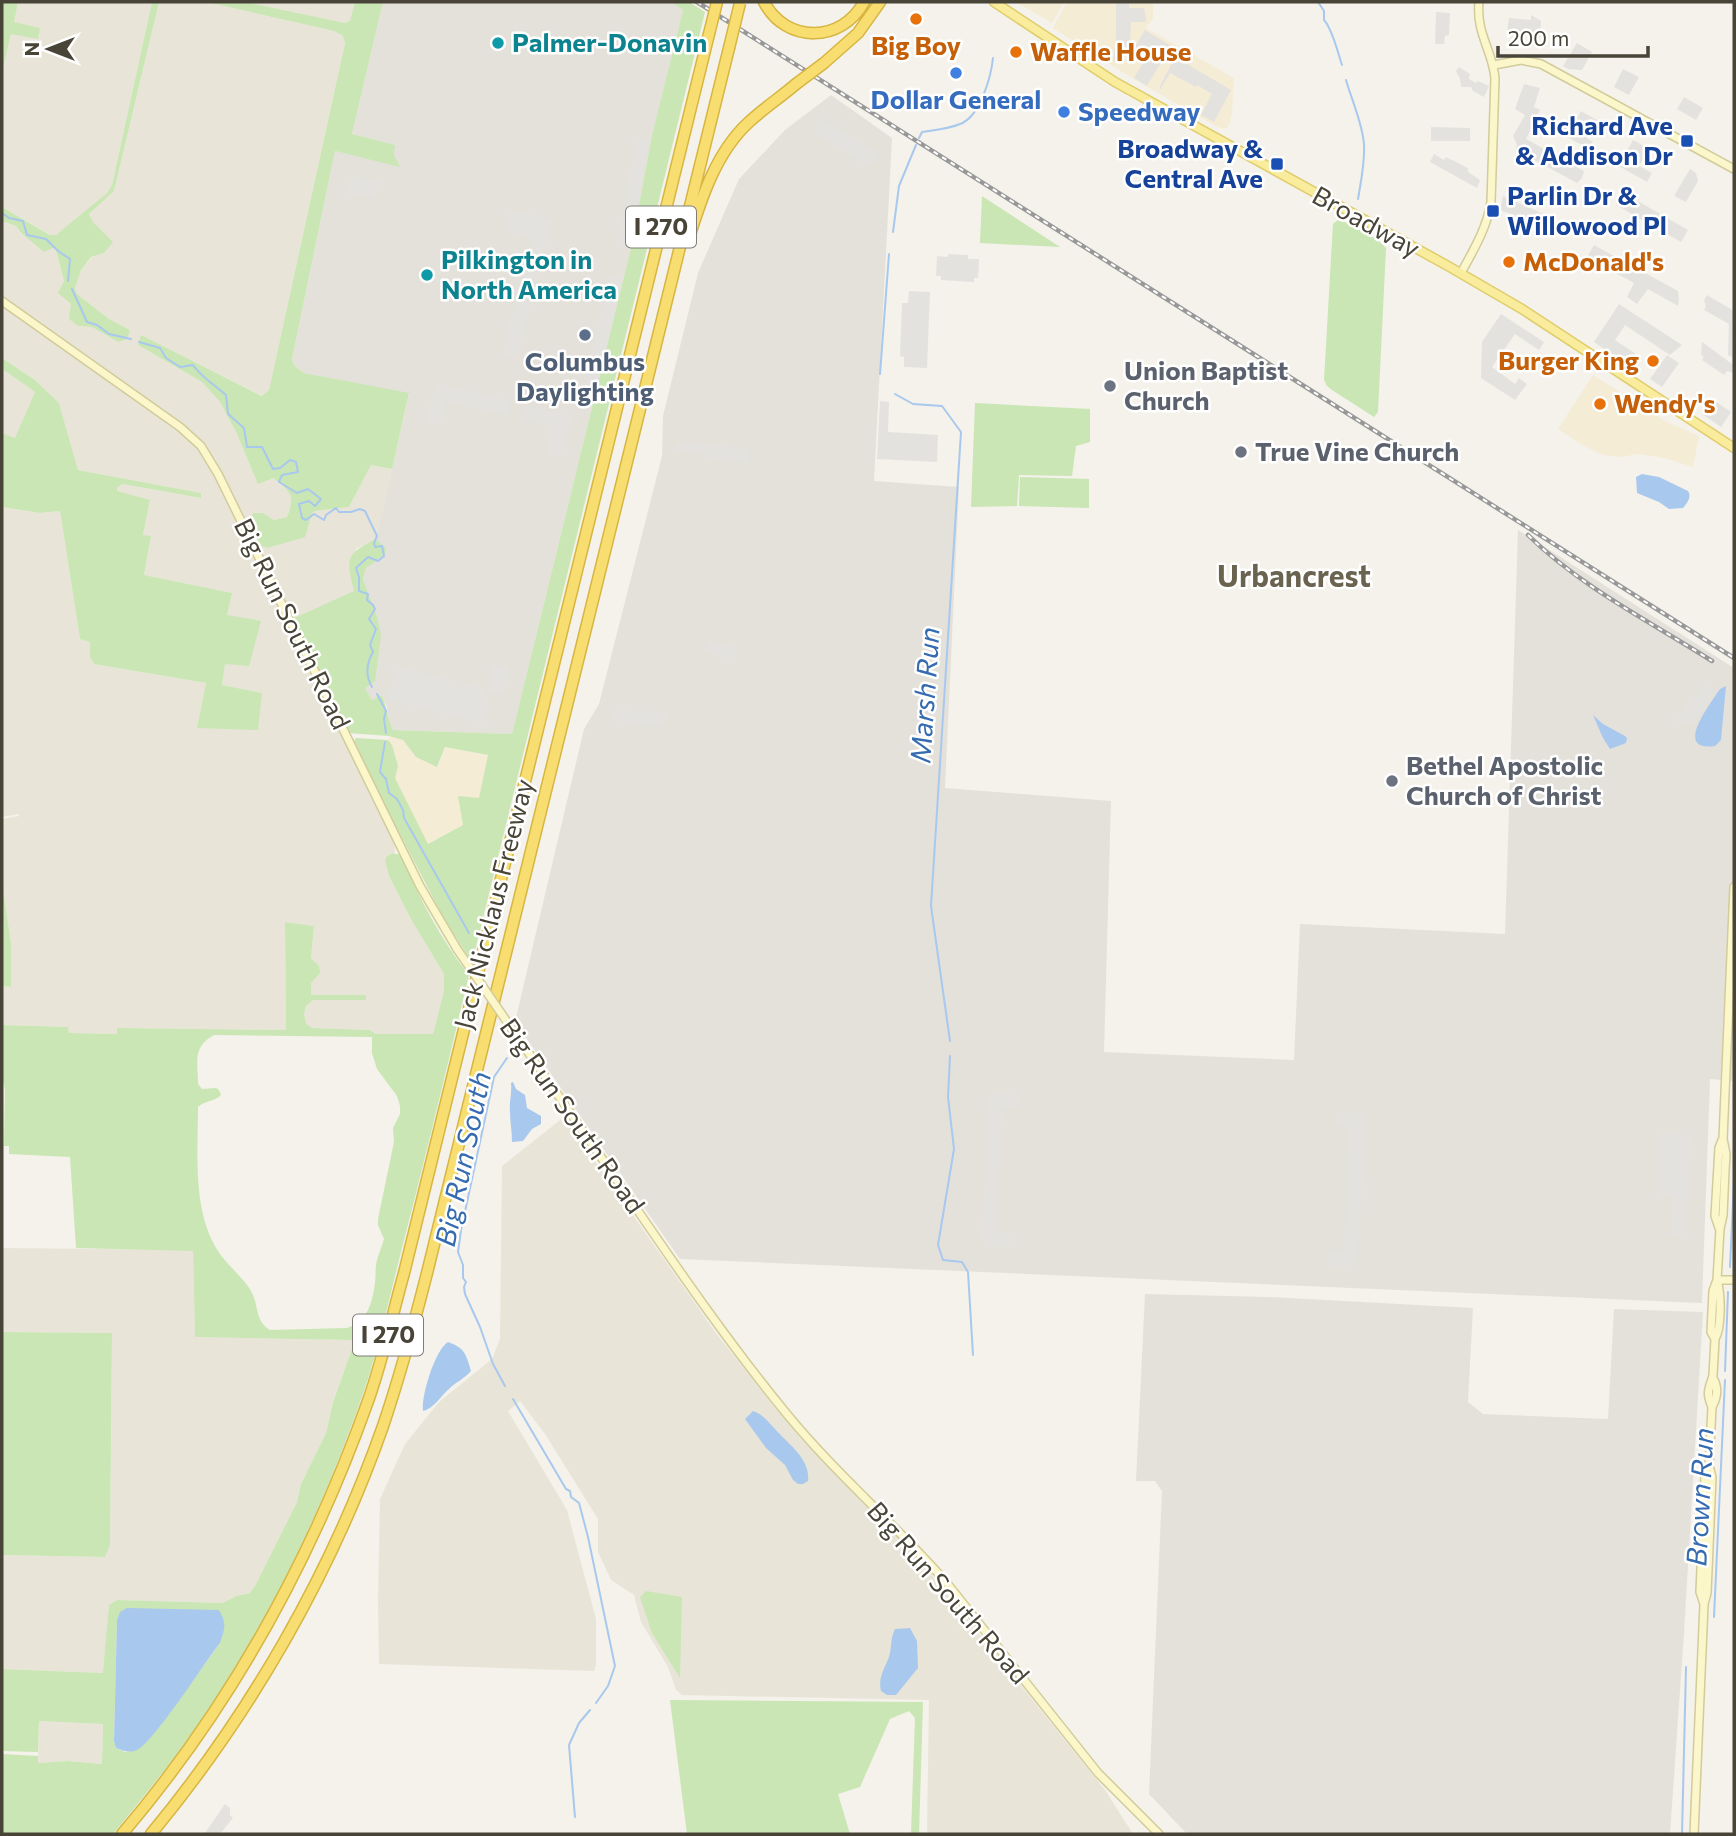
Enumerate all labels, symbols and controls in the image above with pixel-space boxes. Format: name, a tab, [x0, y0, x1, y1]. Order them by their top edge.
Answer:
marker: Big Boy	[908, 11, 924, 27]
north arrow	[14, 14, 84, 84]
scale bar	[1498, 14, 1648, 58]
text: 200 m	[1508, 25, 1569, 50]
place label: Palmer-Donavin	[512, 26, 707, 57]
place label: Big Boy	[871, 29, 961, 60]
marker: Palmer-Donavin	[490, 35, 506, 51]
place label: Waffle House	[1030, 35, 1191, 66]
text: N	[20, 42, 43, 56]
marker: Waffle House	[1008, 44, 1024, 60]
marker: Dollar General	[948, 65, 964, 81]
place label: Dollar General	[871, 83, 1041, 114]
place label: Speedway	[1078, 95, 1201, 126]
marker: Speedway	[1056, 104, 1072, 120]
place label: Richard Ave & Addison Dr	[1515, 109, 1673, 170]
place label: Broadway & Central Ave	[1117, 132, 1263, 193]
marker: Richard Ave & Addison Dr	[1679, 133, 1695, 149]
marker: Broadway & Central Ave	[1269, 156, 1285, 172]
street label: Broadway	[1308, 178, 1426, 263]
place label: Parlin Dr & Willowood Pl	[1507, 179, 1667, 240]
marker: Parlin Dr & Willowood Pl	[1485, 203, 1501, 219]
road number: I 270	[626, 207, 696, 248]
place label: Pilkington in North America	[441, 243, 617, 304]
place label: McDonald's	[1523, 245, 1664, 276]
marker: McDonald's	[1501, 254, 1517, 270]
marker: Pilkington in North America	[419, 267, 435, 283]
marker: Columbus Daylighting	[577, 327, 593, 343]
place label: Burger King	[1498, 344, 1639, 375]
place label: Columbus Daylighting	[516, 345, 654, 406]
marker: Burger King	[1645, 353, 1661, 369]
place label: Union Baptist Church	[1124, 354, 1288, 415]
marker: Union Baptist Church	[1102, 378, 1118, 394]
place label: Wendy's	[1614, 387, 1716, 418]
marker: Wendy's	[1592, 396, 1608, 412]
place label: True Vine Church	[1255, 435, 1459, 466]
marker: True Vine Church	[1233, 444, 1249, 460]
street label: Big Run South Road	[229, 513, 358, 734]
district label: Urbancrest	[1217, 556, 1371, 593]
water label: Marsh Run	[902, 626, 946, 764]
place label: Bethel Apostolic Church of Christ	[1406, 749, 1603, 810]
marker: Bethel Apostolic Church of Christ	[1384, 773, 1400, 789]
street label: Jack Nicklaus Freeway	[446, 775, 539, 1032]
street label: Big Run South Road	[494, 1012, 652, 1219]
water label: Big Run South	[427, 1068, 497, 1249]
road number: I 270	[353, 1315, 423, 1356]
water label: Brown Run	[1678, 1427, 1720, 1567]
street label: Big Run South Road	[862, 1495, 1037, 1689]

